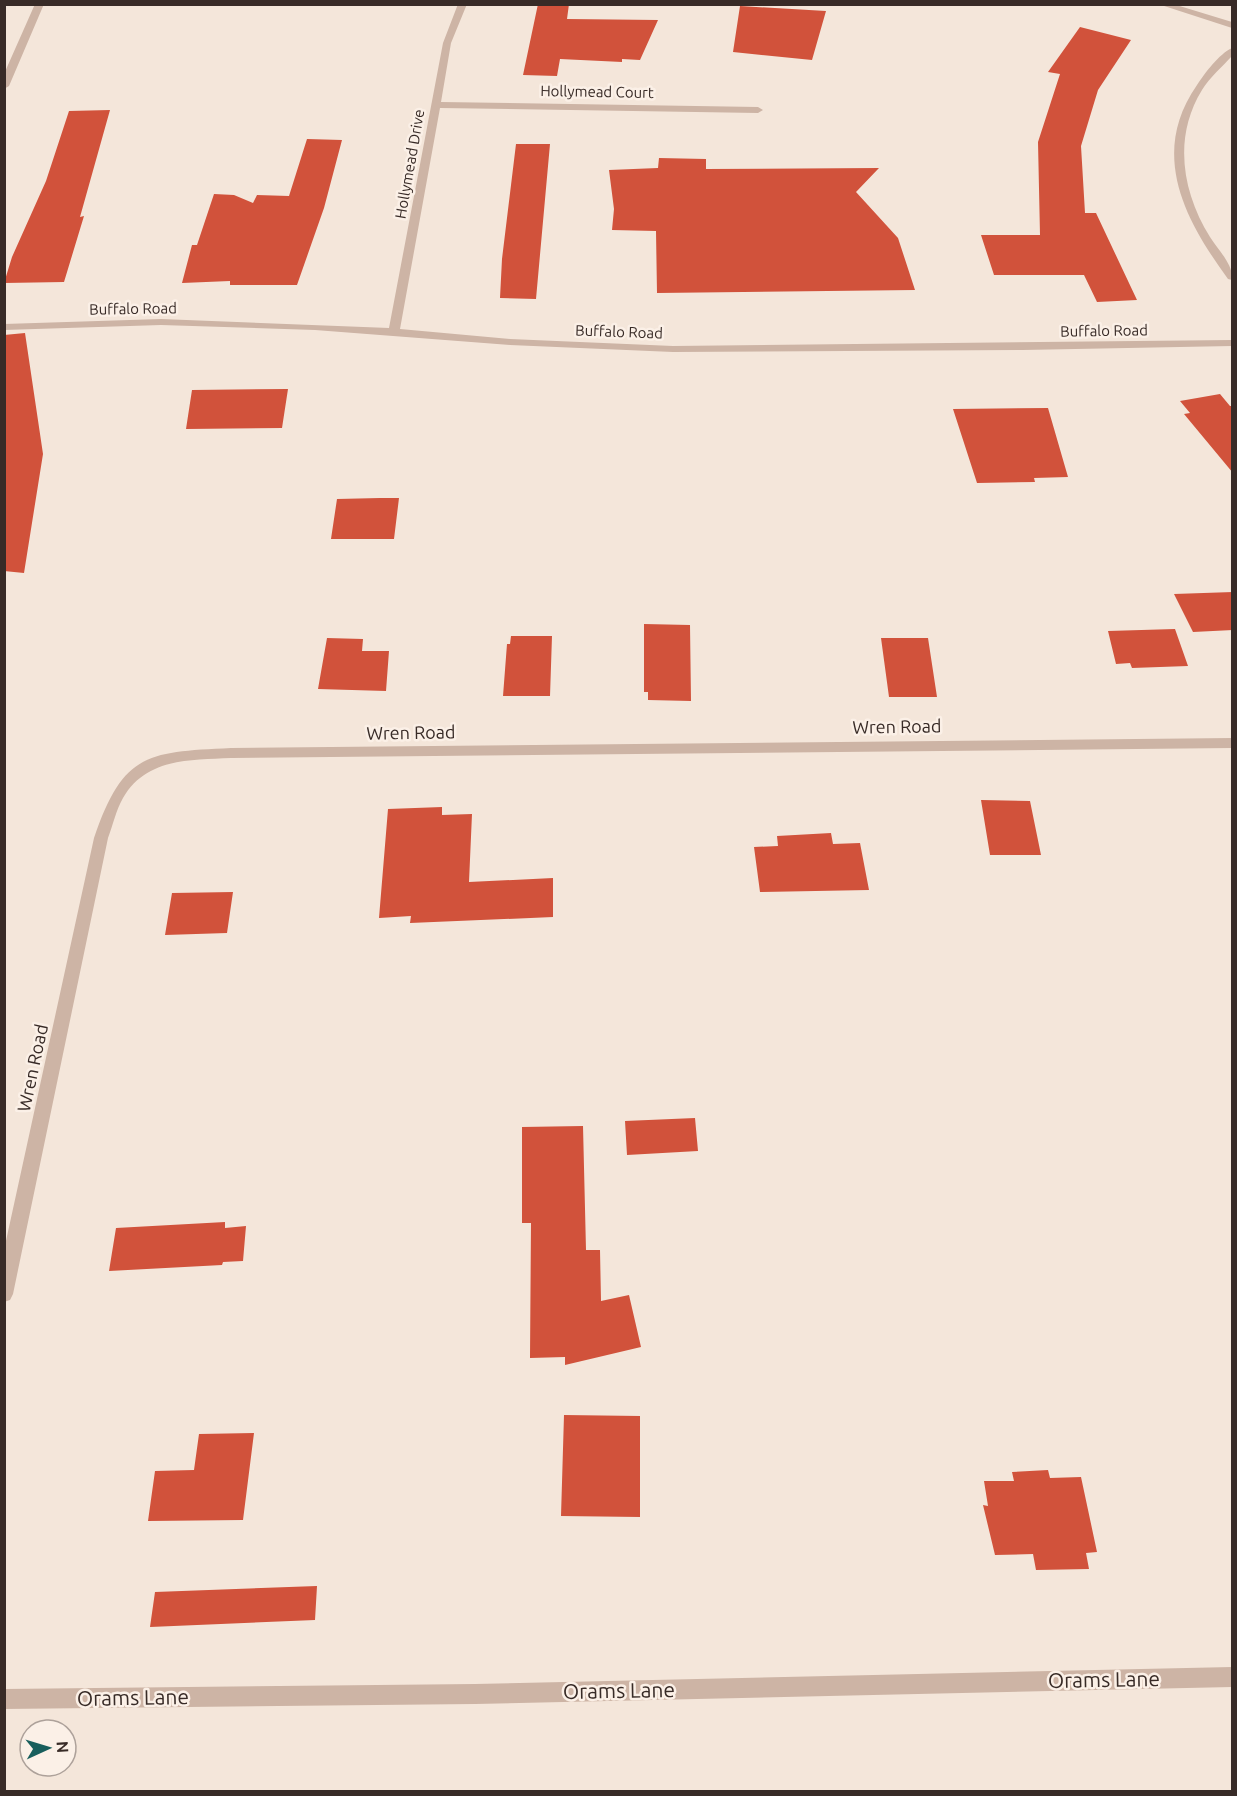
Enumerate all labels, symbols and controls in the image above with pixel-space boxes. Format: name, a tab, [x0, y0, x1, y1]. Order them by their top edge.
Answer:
street label: Hollymead Court	[540, 82, 654, 101]
street label: Hollymead Drive	[392, 108, 428, 220]
street label: Buffalo Road	[89, 299, 177, 318]
street label: Buffalo Road	[575, 321, 663, 342]
street label: Buffalo Road	[1060, 321, 1148, 340]
street label: Wren Road	[852, 715, 942, 737]
street label: Wren Road	[366, 721, 456, 743]
street label: Wren Road	[13, 1022, 51, 1113]
street label: Orams Lane	[1048, 1666, 1160, 1692]
street label: Orams Lane	[563, 1677, 675, 1703]
street label: Orams Lane	[77, 1684, 189, 1710]
north arrow	[18, 1718, 78, 1778]
text: N	[54, 1740, 72, 1754]

